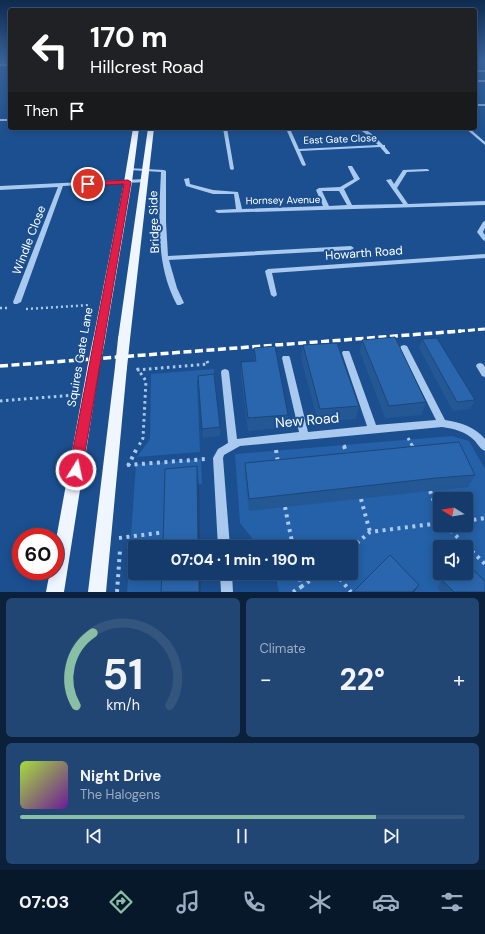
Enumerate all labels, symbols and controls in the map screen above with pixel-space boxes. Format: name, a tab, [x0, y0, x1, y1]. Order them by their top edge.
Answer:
text: 170 m	[90, 19, 168, 56]
icon: left	[24, 24, 76, 76]
text: Hillcrest Road	[90, 55, 204, 79]
icon: arrive	[66, 100, 88, 122]
text: Then	[24, 101, 58, 121]
street label: East Gate Close	[303, 131, 377, 147]
pin	[71, 167, 105, 201]
icon: arrive	[77, 173, 99, 195]
street label: Bridge Side	[145, 190, 163, 254]
street label: Hornsey Avenue	[245, 193, 321, 207]
street label: Windle Close	[8, 203, 50, 277]
street label: Howarth Road	[325, 242, 403, 264]
street label: Squires Gate Lane	[63, 306, 97, 408]
street label: New Road	[274, 408, 340, 432]
position arrow	[55, 449, 97, 491]
north arrow	[433, 492, 473, 532]
map controls	[433, 492, 473, 580]
speed limit sign: 60	[12, 528, 64, 580]
button: sound	[433, 540, 473, 580]
text: 07:04 · 1 min · 190 m	[171, 550, 315, 570]
text: Climate	[260, 640, 306, 657]
text: 51	[102, 647, 143, 701]
text: 22°	[339, 660, 385, 699]
text: −	[260, 665, 272, 694]
text: +	[453, 665, 465, 694]
text: km/h	[106, 695, 140, 713]
text: Night Drive	[80, 766, 161, 786]
text: The Halogens	[80, 786, 160, 803]
icon: previous	[83, 825, 105, 847]
icon: pause	[231, 825, 253, 847]
icon: next	[380, 825, 402, 847]
icon: directions	[107, 888, 135, 916]
icon: music	[174, 888, 202, 916]
icon: phone	[240, 888, 268, 916]
icon: climate	[306, 888, 334, 916]
icon: car	[372, 888, 400, 916]
icon: filters	[438, 888, 466, 916]
text: 07:03	[19, 890, 69, 914]

